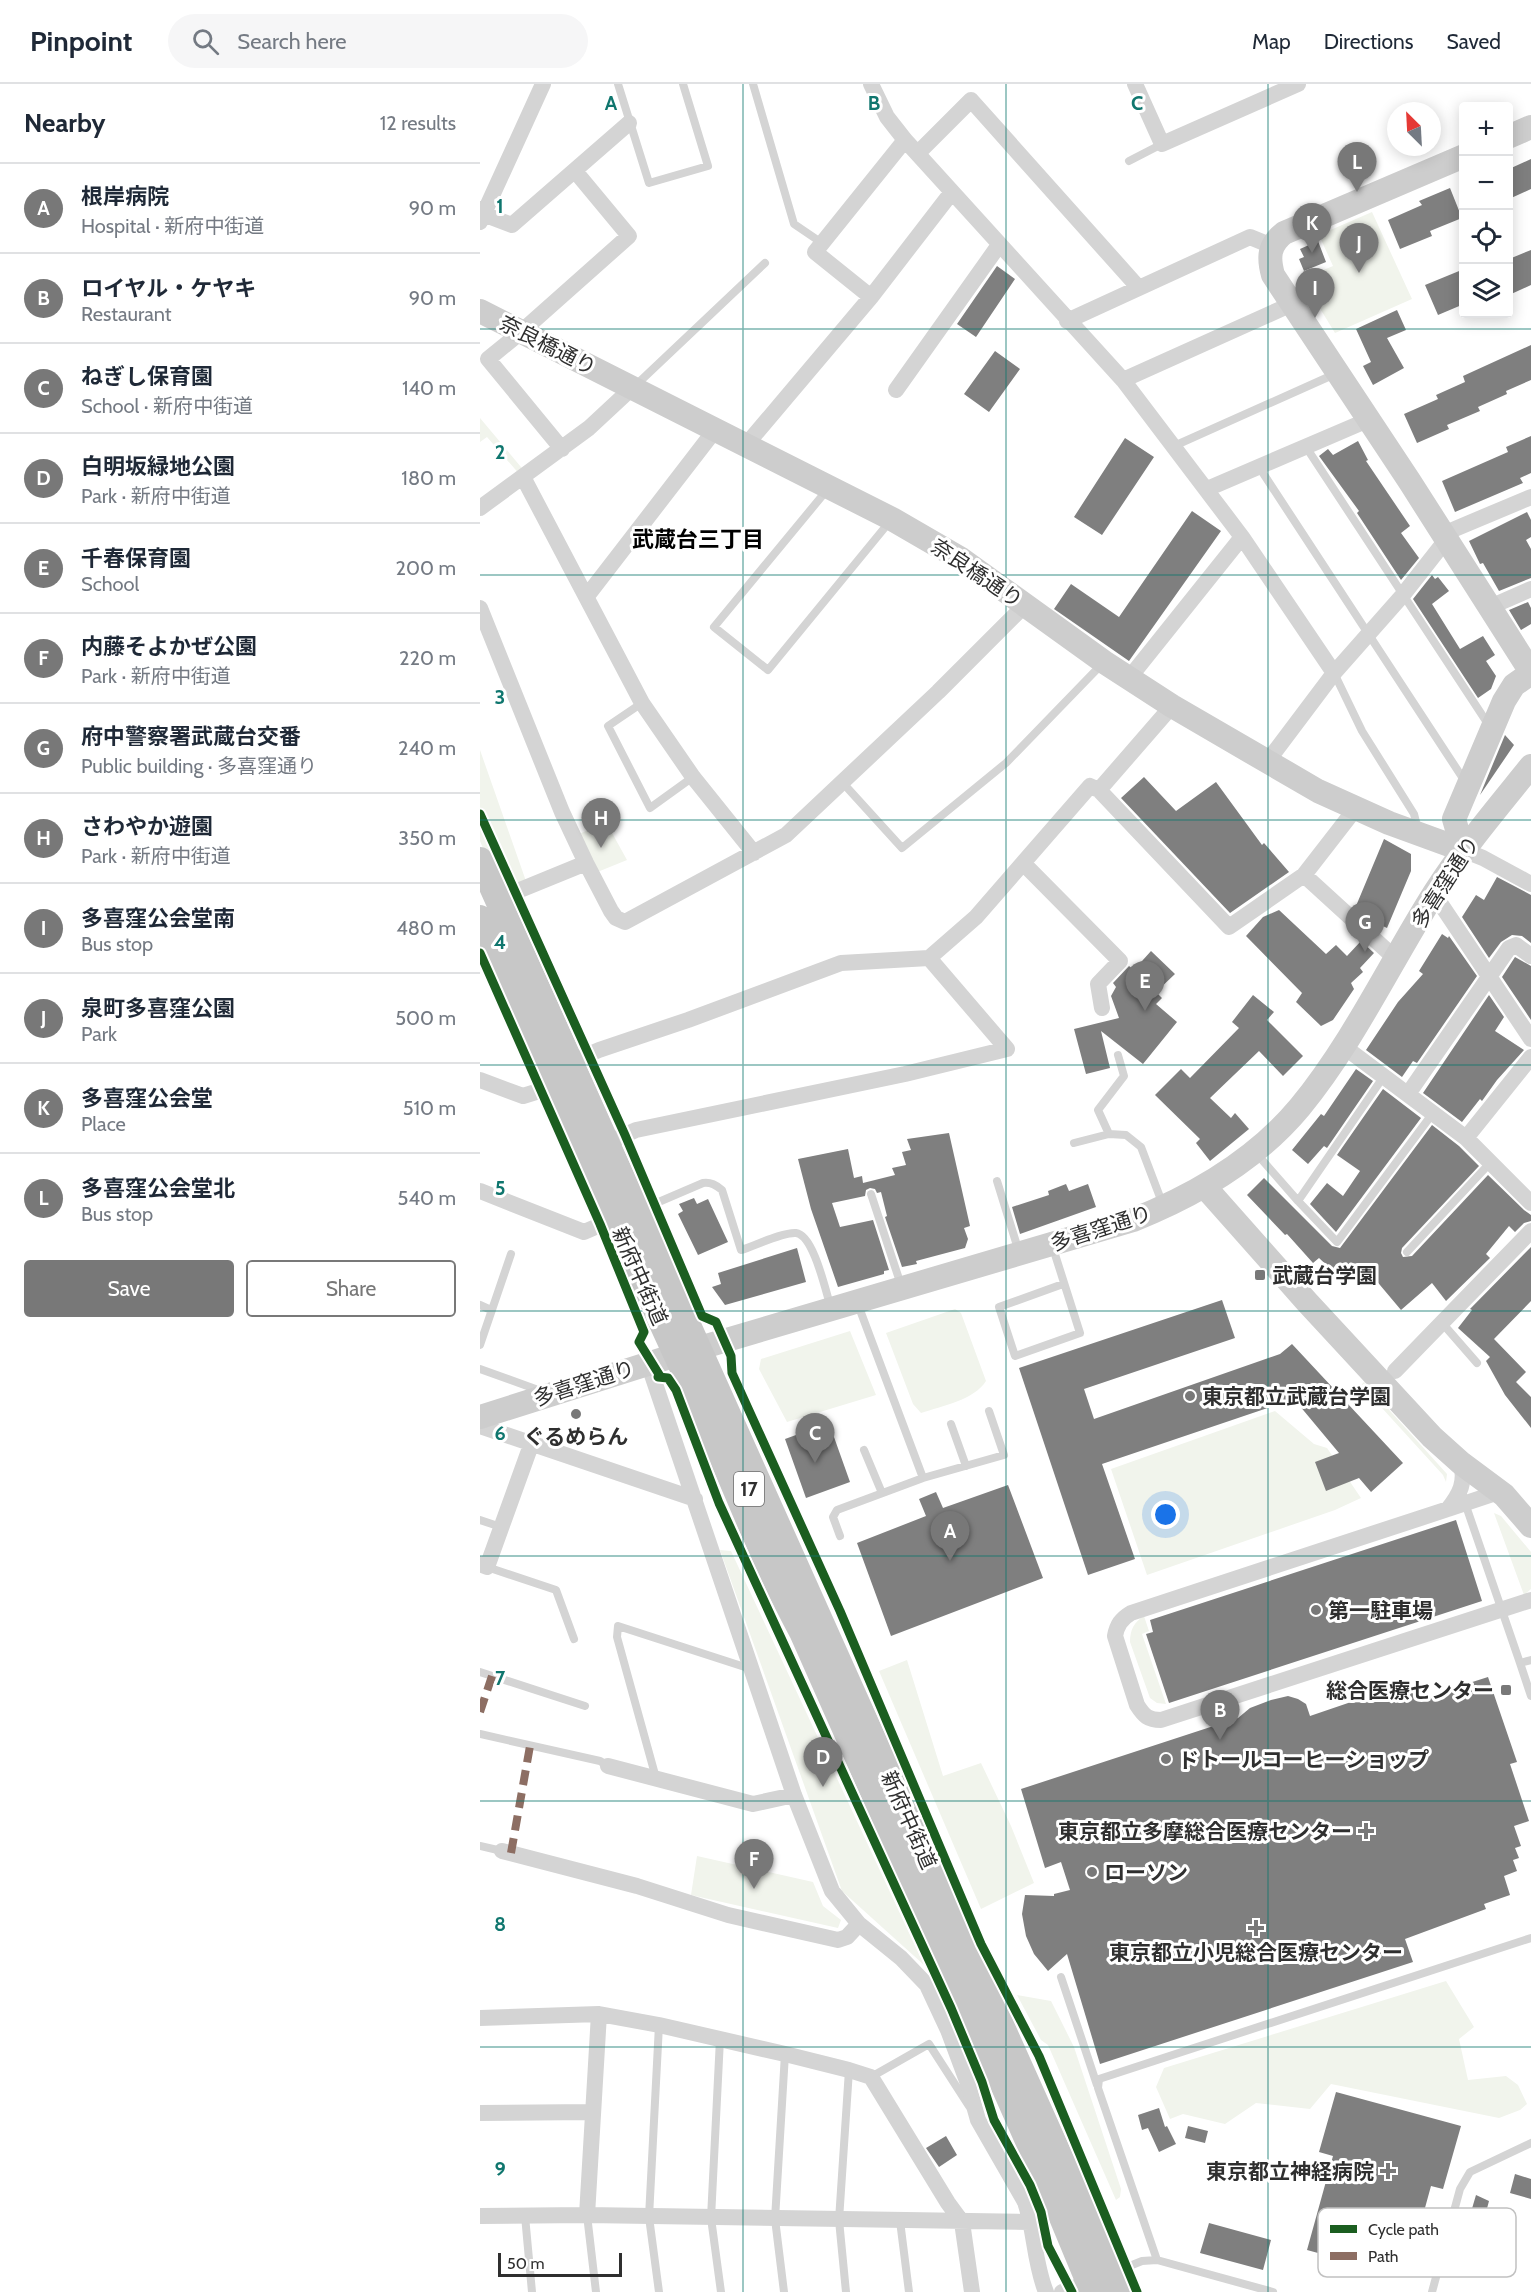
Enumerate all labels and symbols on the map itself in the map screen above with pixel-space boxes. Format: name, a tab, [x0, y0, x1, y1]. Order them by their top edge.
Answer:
text: A	[605, 91, 618, 115]
text: B	[868, 91, 880, 115]
text: C	[1131, 91, 1143, 115]
north arrow	[1387, 102, 1441, 156]
pin: L	[1338, 142, 1376, 192]
text: 1	[496, 194, 504, 218]
pin: K	[1292, 204, 1332, 253]
pin: J	[1340, 224, 1378, 273]
pin: I	[1296, 268, 1334, 318]
street label: 奈良橋通り	[496, 310, 600, 380]
text: 2	[495, 440, 505, 464]
district label: 武蔵台三丁目	[632, 526, 764, 553]
street label: 奈良橋通り	[926, 533, 1028, 613]
text: 3	[495, 685, 505, 709]
pin: H	[582, 798, 620, 848]
street label: 多喜窪通り	[1406, 831, 1484, 933]
pin: G	[1346, 902, 1384, 952]
text: 4	[494, 930, 506, 954]
pin: E	[1126, 962, 1164, 1011]
text: 5	[495, 1176, 505, 1200]
street label: 多喜窪通り	[1047, 1200, 1155, 1256]
street label: 新府中街道	[607, 1223, 673, 1329]
place label: 武蔵台学園	[1272, 1263, 1377, 1288]
marker: 武蔵台学園	[1253, 1268, 1267, 1282]
street label: 多喜窪通り	[530, 1355, 638, 1411]
place label: 東京都立武蔵台学園	[1202, 1384, 1391, 1409]
marker: 東京都立武蔵台学園	[1183, 1389, 1197, 1403]
marker: ぐるめらん	[569, 1407, 583, 1421]
pin: C	[796, 1414, 834, 1463]
text: 6	[494, 1421, 506, 1445]
place label: ぐるめらん	[524, 1424, 628, 1449]
road number: 17	[734, 1472, 764, 1506]
your location	[1151, 1500, 1180, 1529]
pin: A	[930, 1512, 970, 1561]
place label: 第一駐車場	[1328, 1598, 1433, 1623]
marker: 第一駐車場	[1309, 1603, 1323, 1617]
text: 7	[495, 1666, 506, 1690]
place label: 総合医療センター	[1326, 1678, 1494, 1703]
marker: 総合医療センター	[1499, 1683, 1513, 1697]
pin: B	[1200, 1690, 1240, 1740]
pin: D	[804, 1738, 842, 1787]
place label: ドトールコーヒーショップ	[1178, 1747, 1429, 1772]
marker: ドトールコーヒーショップ	[1159, 1752, 1173, 1766]
street label: 新府中街道	[876, 1767, 942, 1873]
place label: 東京都立多摩総合医療センター	[1058, 1819, 1352, 1844]
marker: 東京都立多摩総合医療センター	[1357, 1822, 1375, 1840]
pin: F	[734, 1840, 774, 1889]
place label: ローソン	[1104, 1860, 1188, 1885]
marker: ローソン	[1085, 1865, 1099, 1879]
text: 8	[494, 1912, 506, 1936]
marker: 東京都立小児総合医療センター	[1247, 1919, 1265, 1937]
place label: 東京都立小児総合医療センター	[1109, 1940, 1403, 1965]
text: 9	[494, 2157, 506, 2181]
place label: 東京都立神経病院	[1206, 2159, 1374, 2184]
marker: 東京都立神経病院	[1379, 2162, 1397, 2180]
legend	[1318, 2208, 1516, 2277]
text: Cycle path	[1368, 2220, 1439, 2239]
text: Path	[1368, 2247, 1399, 2266]
scale bar	[498, 2250, 622, 2278]

